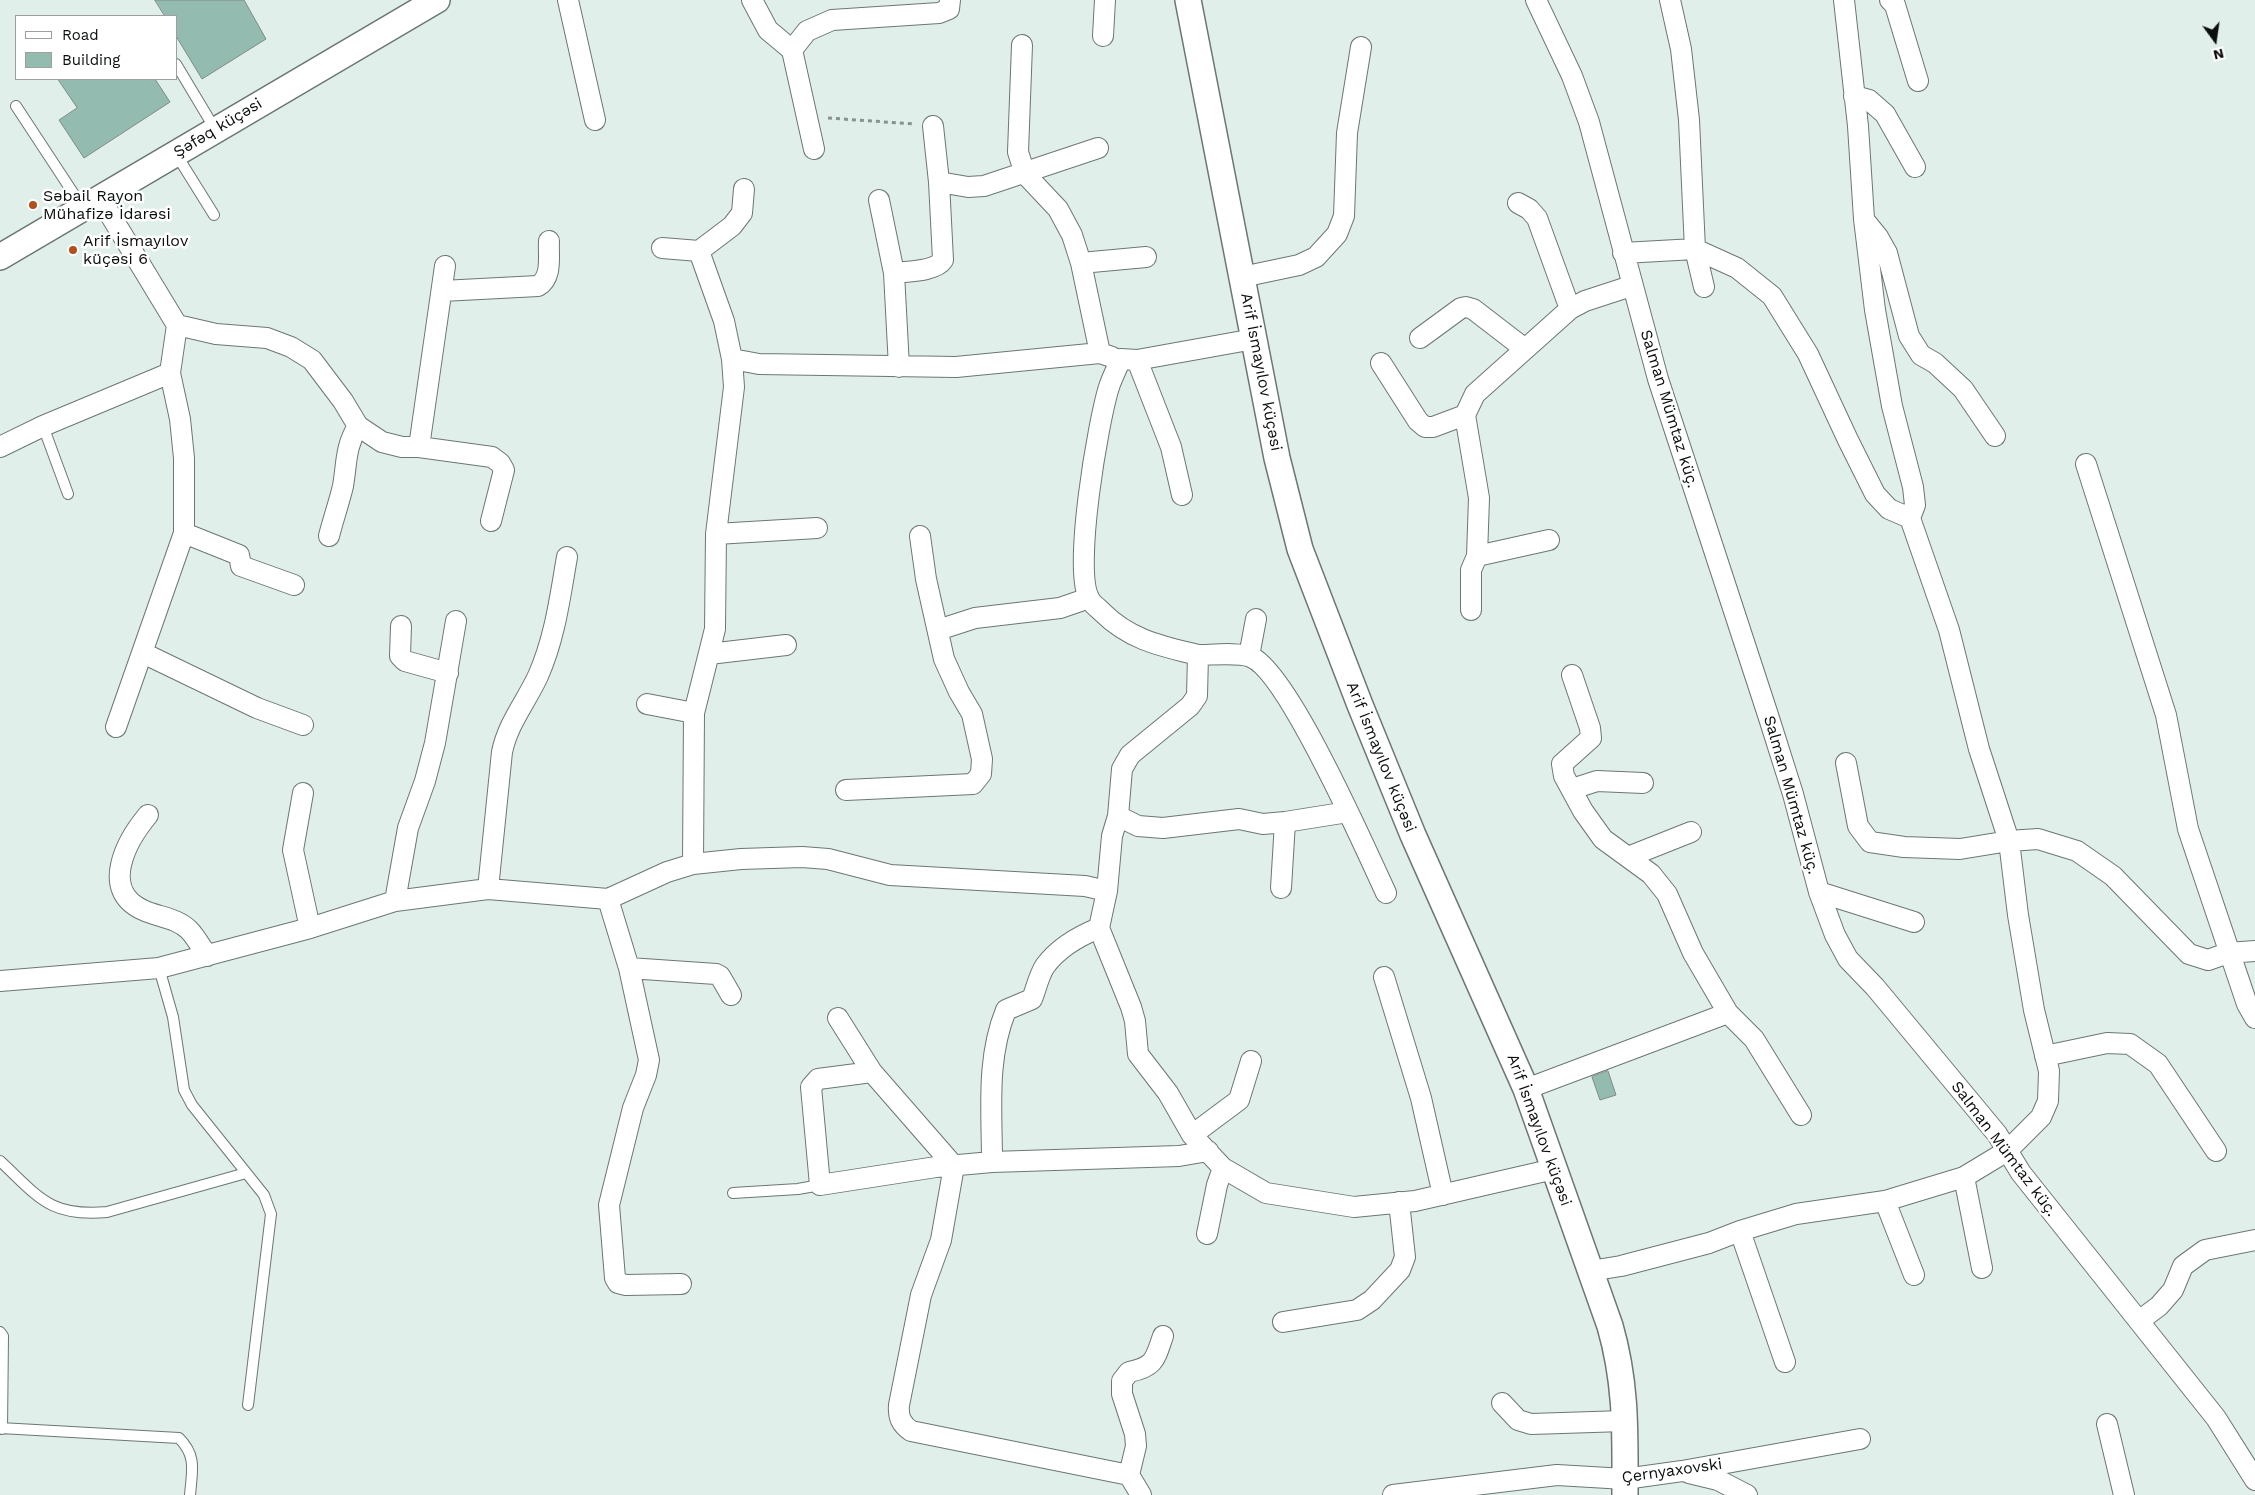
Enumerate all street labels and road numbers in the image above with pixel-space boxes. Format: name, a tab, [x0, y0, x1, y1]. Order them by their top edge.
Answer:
street label: Şəfəq küçəsi	[170, 94, 266, 162]
street label: Arif İsmayılov küçəsi	[1236, 291, 1286, 453]
street label: Salman Mümtaz küç.	[1636, 328, 1702, 490]
street label: Arif İsmayılov küçəsi	[1342, 679, 1420, 835]
street label: Salman Mümtaz küç.	[1759, 713, 1823, 877]
street label: Arif İsmayılov küçəsi	[1503, 1051, 1575, 1209]
street label: Salman Mümtaz küç.	[1947, 1078, 2061, 1220]
street label: Çernyaxovski	[1621, 1454, 1723, 1488]

